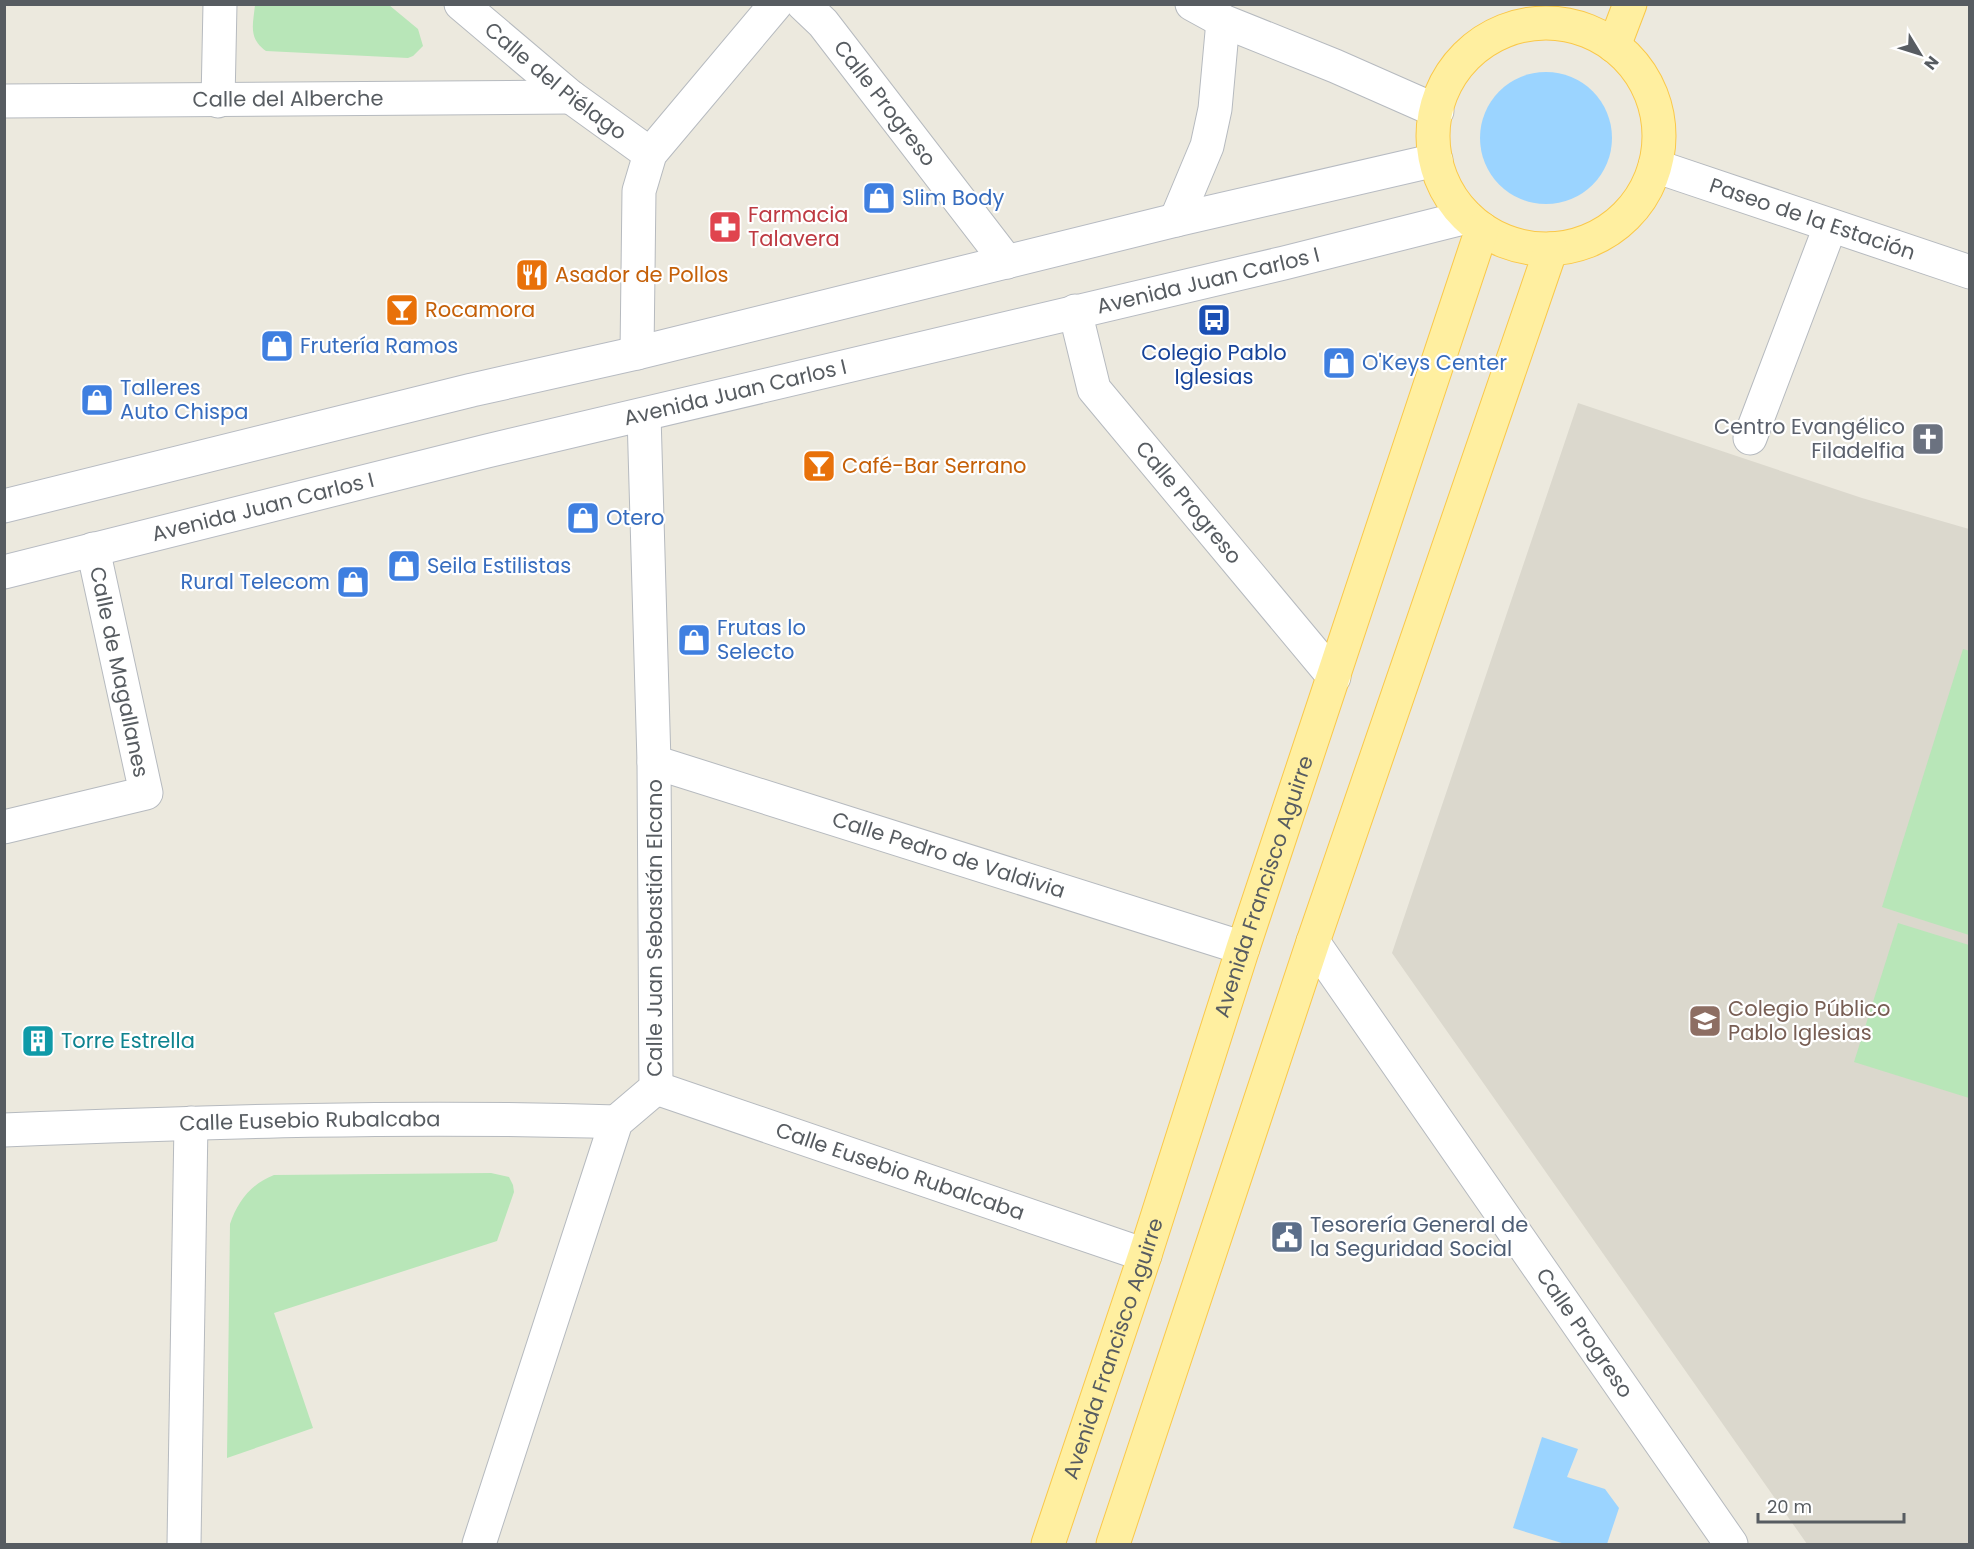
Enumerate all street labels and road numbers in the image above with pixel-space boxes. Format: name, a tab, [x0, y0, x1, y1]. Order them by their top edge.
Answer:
street label: Calle del Piélago	[478, 15, 633, 147]
street label: Calle Progreso	[827, 34, 943, 172]
street label: Calle del Alberche	[192, 83, 384, 114]
street label: Paseo de la Estación	[1706, 170, 1919, 267]
street label: Avenida Juan Carlos I	[1094, 240, 1323, 321]
street label: Avenida Juan Carlos I	[621, 352, 849, 432]
street label: Calle Progreso	[1129, 434, 1249, 570]
street label: Avenida Juan Carlos I	[149, 465, 377, 548]
street label: Calle de Magallanes	[83, 564, 156, 780]
street label: Avenida Francisco Aguirre	[1207, 752, 1320, 1021]
street label: Calle Juan Sebastián Elcano	[640, 779, 669, 1077]
street label: Calle Pedro de Valdivia	[829, 804, 1069, 905]
street label: Calle Eusebio Rubalcaba	[179, 1104, 440, 1138]
street label: Calle Eusebio Rubalcaba	[772, 1115, 1029, 1227]
street label: Avenida Francisco Aguirre	[1056, 1214, 1170, 1483]
street label: Calle Progreso	[1530, 1262, 1640, 1404]

